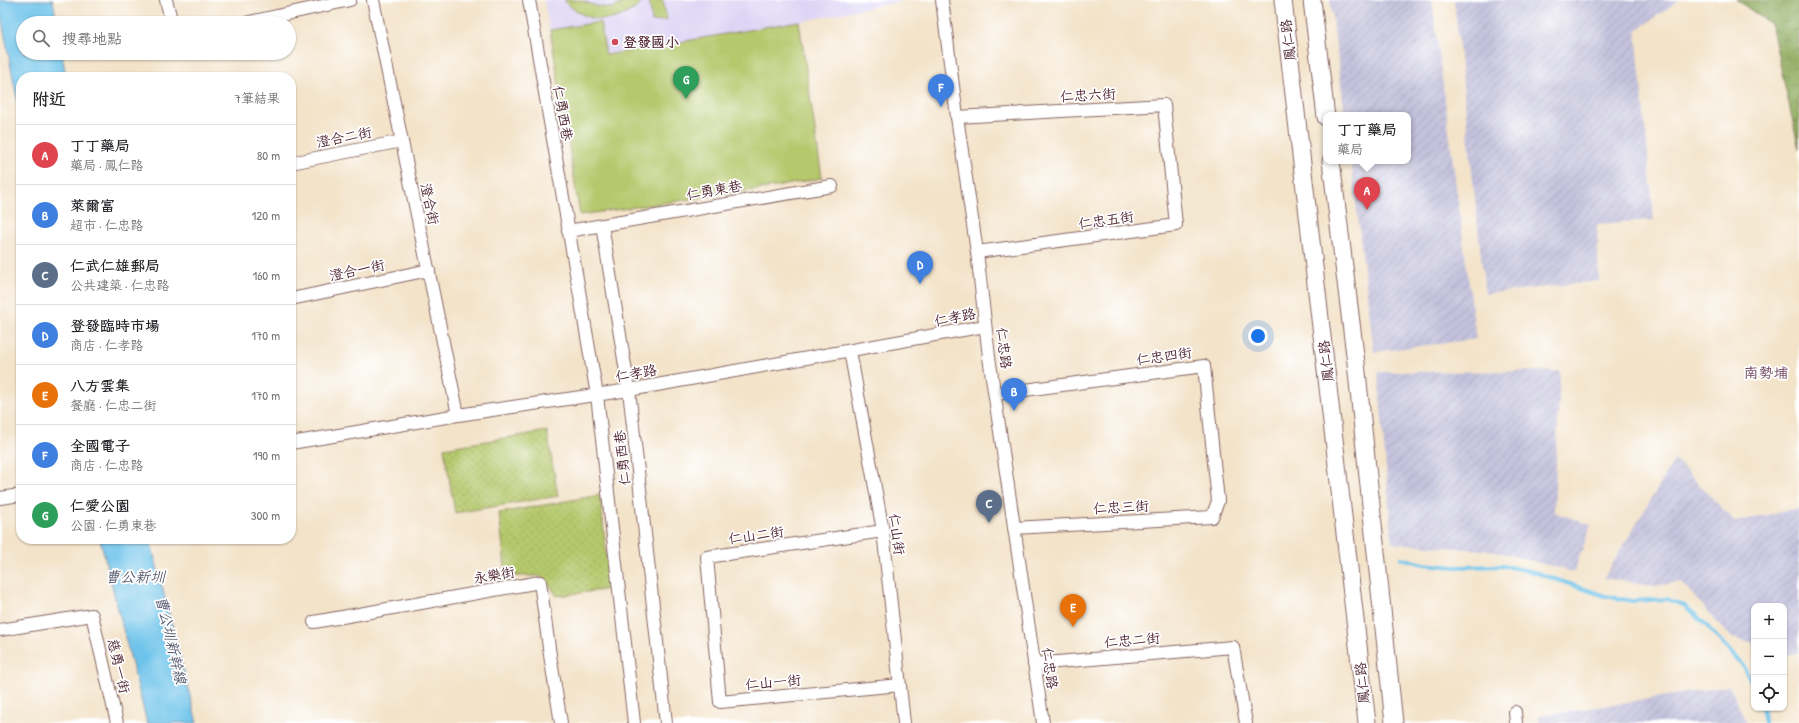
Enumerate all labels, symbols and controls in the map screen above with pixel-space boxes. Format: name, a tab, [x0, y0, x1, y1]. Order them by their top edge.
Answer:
search box	[16, 16, 296, 60]
street label: 鳳仁路	[1276, 18, 1299, 62]
icon: search	[30, 27, 52, 49]
text: 搜尋地點	[62, 28, 122, 49]
place label: 登發國小	[623, 32, 679, 51]
marker: 登發國小	[610, 37, 620, 47]
pin: G	[673, 66, 699, 99]
pin: F	[928, 74, 954, 107]
street label: 仁勇西巷	[549, 84, 578, 143]
street label: 仁忠六街	[1060, 84, 1116, 105]
text: 附近	[32, 87, 66, 110]
text: 7筆結果	[235, 89, 280, 107]
popup	[1323, 112, 1411, 164]
text: 丁丁藥局	[1337, 119, 1397, 140]
street label: 澄合二街	[315, 122, 373, 151]
text: 丁丁藥局	[70, 135, 130, 156]
text: 藥局	[1337, 140, 1363, 158]
text: A	[42, 146, 48, 164]
text: 80 m	[257, 146, 280, 164]
text: 藥局 · 鳳仁路	[70, 156, 144, 174]
street label: 仁勇東巷	[685, 175, 744, 204]
pin: A	[1354, 177, 1380, 210]
street label: 澄合街	[417, 181, 444, 226]
text: 萊爾富	[70, 195, 115, 216]
text: B	[42, 206, 48, 224]
text: 120 m	[252, 206, 280, 224]
street label: 仁忠五街	[1077, 206, 1135, 233]
text: 超市 · 仁忠路	[70, 216, 144, 234]
pin: D	[907, 251, 933, 284]
street label: 澄合一街	[328, 254, 386, 285]
text: 仁武仁雄郵局	[70, 255, 160, 276]
text: C	[41, 266, 49, 284]
text: 160 m	[252, 266, 280, 284]
text: 公共建築 · 仁忠路	[70, 276, 170, 294]
street label: 仁孝路	[932, 303, 977, 330]
text: 登發臨時市場	[70, 315, 160, 336]
text: D	[42, 326, 48, 344]
text: 170 m	[251, 326, 280, 344]
street label: 仁忠路	[993, 326, 1016, 370]
your location	[1248, 326, 1268, 346]
text: 商店 · 仁孝路	[70, 336, 144, 354]
street label: 鳳仁路	[1314, 339, 1337, 383]
street label: 仁忠四街	[1135, 342, 1193, 369]
street label: 仁孝路	[614, 360, 658, 386]
district label: 南勢埔	[1743, 362, 1789, 383]
text: 八方雲集	[70, 375, 130, 396]
pin: B	[1001, 378, 1027, 411]
text: E	[42, 386, 48, 404]
text: 170 m	[251, 386, 280, 404]
text: 餐廳 · 仁忠二街	[70, 396, 157, 414]
street label: 仁勇西巷	[609, 428, 634, 487]
text: 全國電子	[70, 435, 130, 456]
text: F	[43, 446, 47, 464]
text: 190 m	[253, 446, 280, 464]
text: 商店 · 仁忠路	[70, 456, 144, 474]
pin: C	[976, 490, 1002, 523]
text: 仁愛公園	[70, 495, 130, 516]
street label: 仁忠三街	[1093, 496, 1149, 517]
text: G	[42, 506, 48, 524]
text: 300 m	[251, 506, 280, 524]
street label: 仁山街	[885, 512, 910, 556]
text: 公園 · 仁勇東巷	[70, 516, 157, 534]
street label: 仁山二街	[727, 521, 785, 548]
street label: 永樂街	[472, 562, 516, 588]
water label: 曹公新圳	[105, 566, 167, 587]
water label: 曹公圳新幹線	[151, 594, 192, 687]
pin: E	[1060, 594, 1086, 627]
map controls	[1751, 603, 1787, 711]
button: +	[1751, 603, 1787, 639]
street label: 仁忠二街	[1103, 628, 1161, 651]
street label: 慈勇一街	[104, 636, 135, 695]
button: −	[1751, 639, 1787, 675]
street label: 仁忠路	[1038, 646, 1063, 690]
street label: 鳳仁路	[1350, 661, 1373, 705]
street label: 仁山一街	[744, 670, 802, 693]
button: locate	[1751, 675, 1787, 711]

